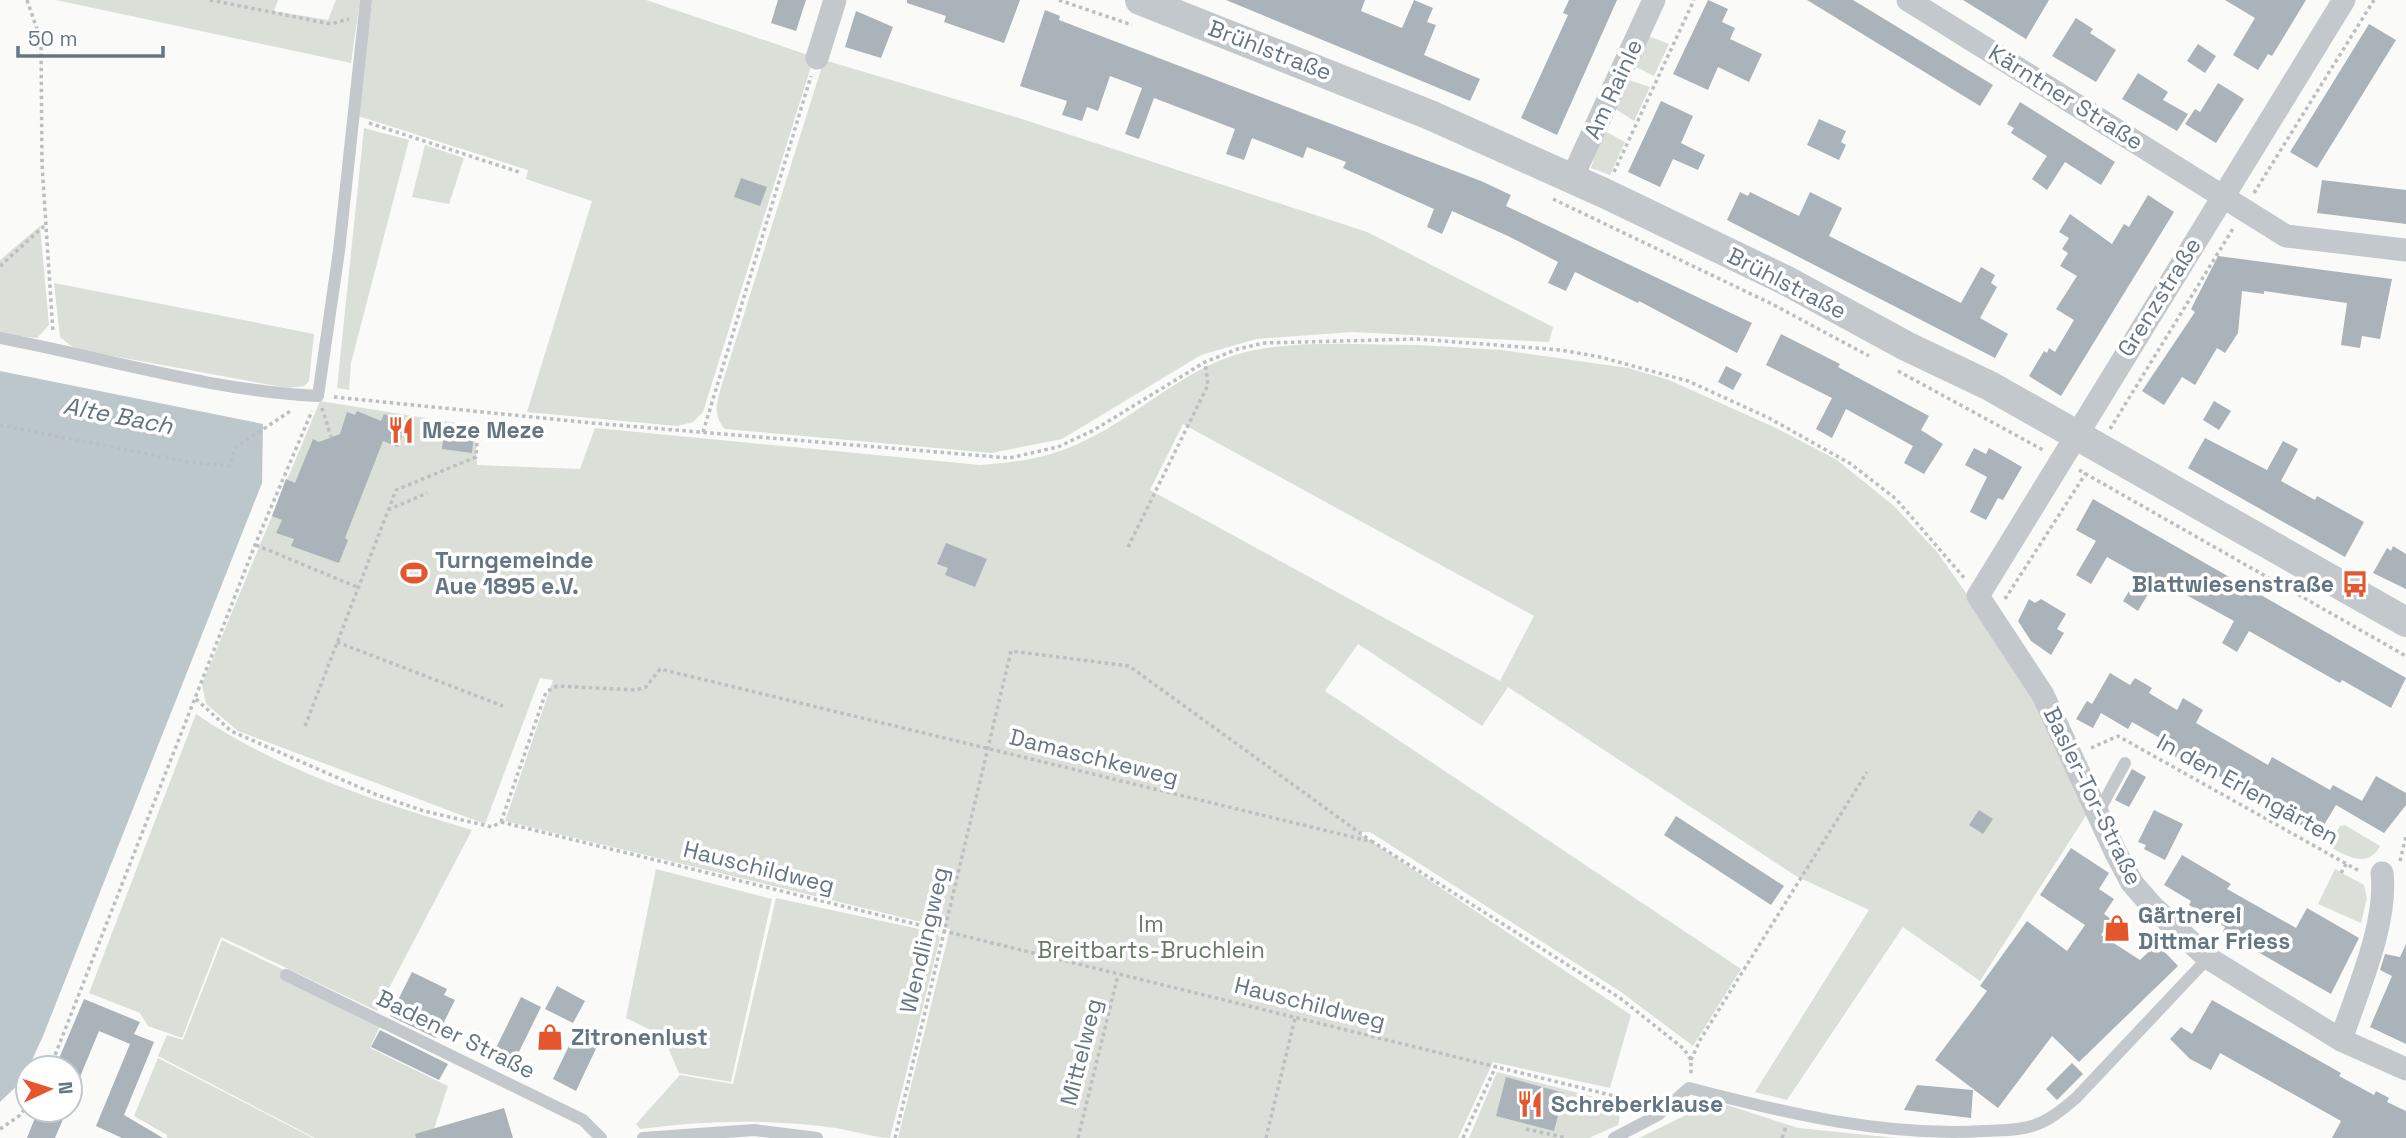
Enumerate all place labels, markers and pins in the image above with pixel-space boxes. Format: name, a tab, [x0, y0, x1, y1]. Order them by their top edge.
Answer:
restaurant icon: Meze Meze	[386, 415, 416, 445]
place label: Meze Meze	[422, 415, 545, 445]
place label: Turngemeinde Aue 1895 e.V.	[435, 545, 593, 601]
sports icon: Turngemeinde Aue 1895 e.V.	[399, 558, 429, 588]
place label: Blattwiesenstraße	[2132, 569, 2334, 599]
bus stop icon: Blattwiesenstraße	[2340, 569, 2370, 599]
place label: Gärtnerei Dittmar Friess	[2138, 900, 2290, 956]
shop icon: Gärtnerei Dittmar Friess	[2102, 913, 2132, 943]
shop icon: Zitronenlust	[535, 1022, 565, 1052]
place label: Zitronenlust	[571, 1022, 708, 1052]
restaurant icon: Schreberklause	[1515, 1089, 1545, 1119]
place label: Schreberklause	[1551, 1089, 1723, 1119]

